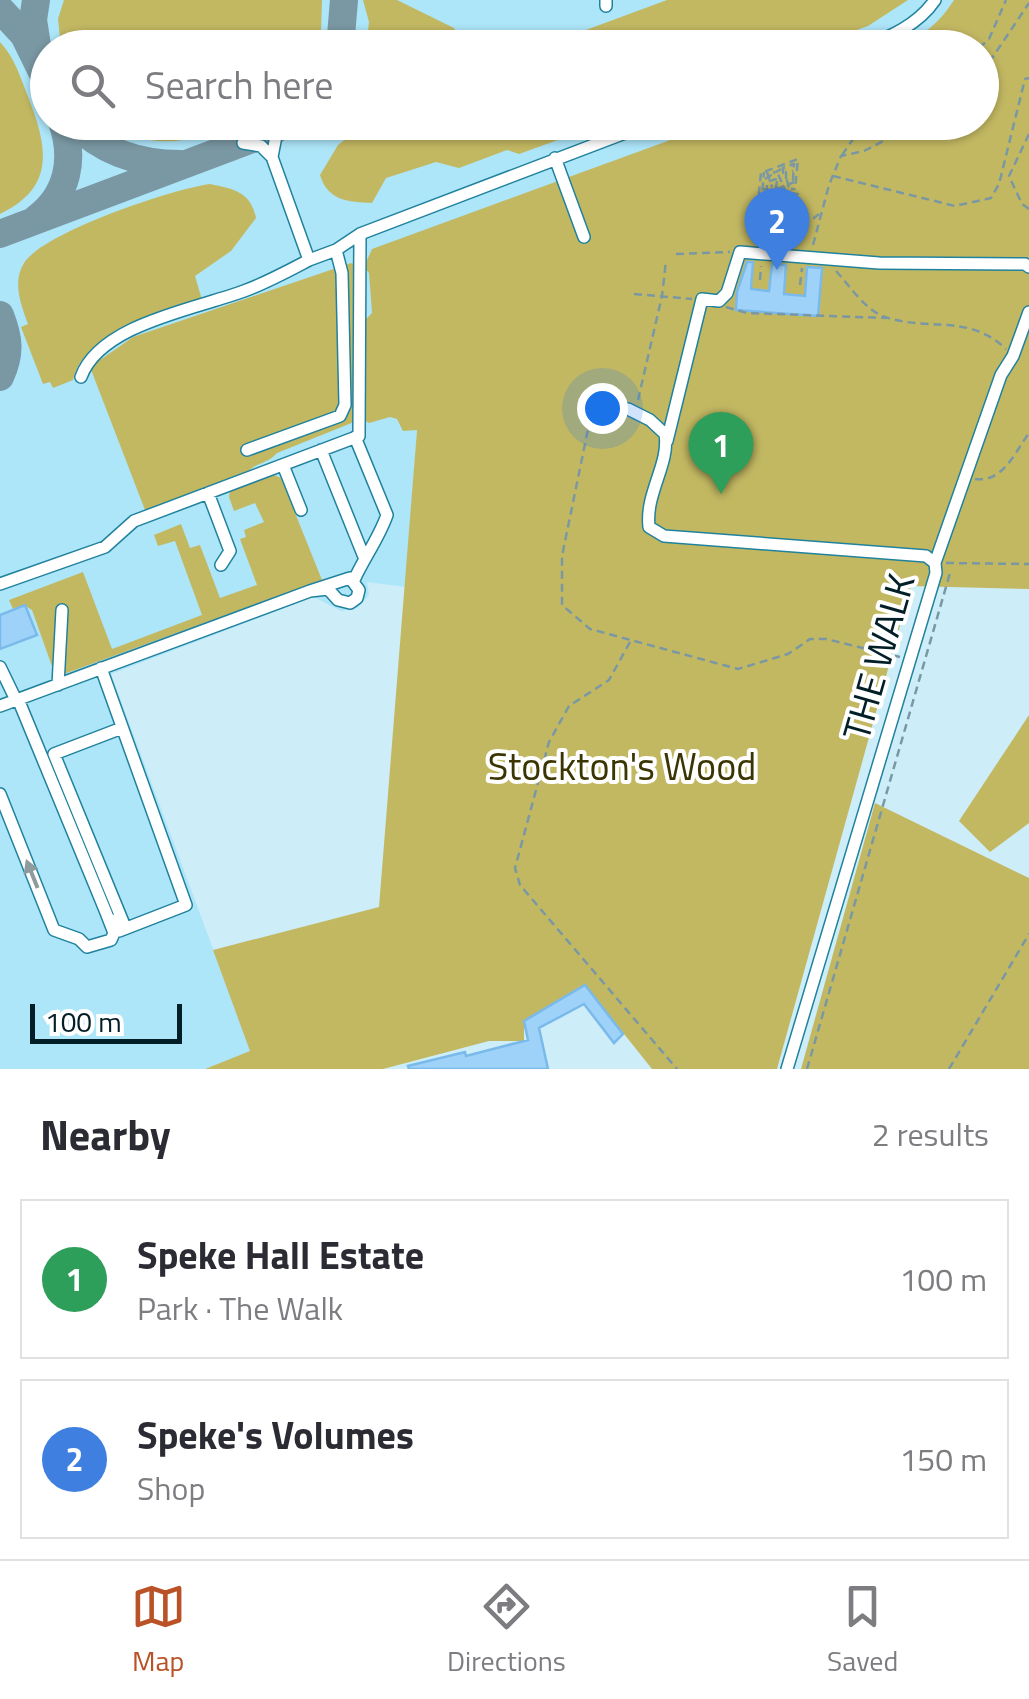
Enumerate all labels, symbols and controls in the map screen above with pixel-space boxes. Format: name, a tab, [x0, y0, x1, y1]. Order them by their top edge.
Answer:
search box	[30, 30, 999, 140]
text: Search here	[145, 56, 333, 114]
icon: search	[65, 58, 120, 113]
pin: 2	[744, 188, 810, 270]
your location	[577, 383, 628, 434]
pin: 1	[688, 412, 754, 494]
street label: THE WALK	[827, 567, 929, 747]
park label: Stockton's Wood	[488, 737, 756, 795]
one-way arrow	[24, 859, 40, 889]
scale bar	[30, 999, 182, 1044]
text: 100 m	[45, 1000, 122, 1043]
text: Nearby	[40, 1102, 171, 1166]
text: 2 results	[872, 1110, 989, 1158]
text: Speke Hall Estate	[137, 1226, 424, 1284]
text: 1	[66, 1255, 83, 1303]
text: 100 m	[899, 1255, 987, 1303]
text: Park · The Walk	[137, 1284, 343, 1332]
text: Speke's Volumes	[137, 1406, 414, 1464]
text: 2	[66, 1435, 83, 1483]
text: 150 m	[899, 1435, 987, 1483]
text: Shop	[137, 1464, 205, 1512]
tab: Map	[131, 1579, 186, 1682]
tab: Directions	[447, 1579, 566, 1682]
tab: Saved	[827, 1579, 898, 1682]

